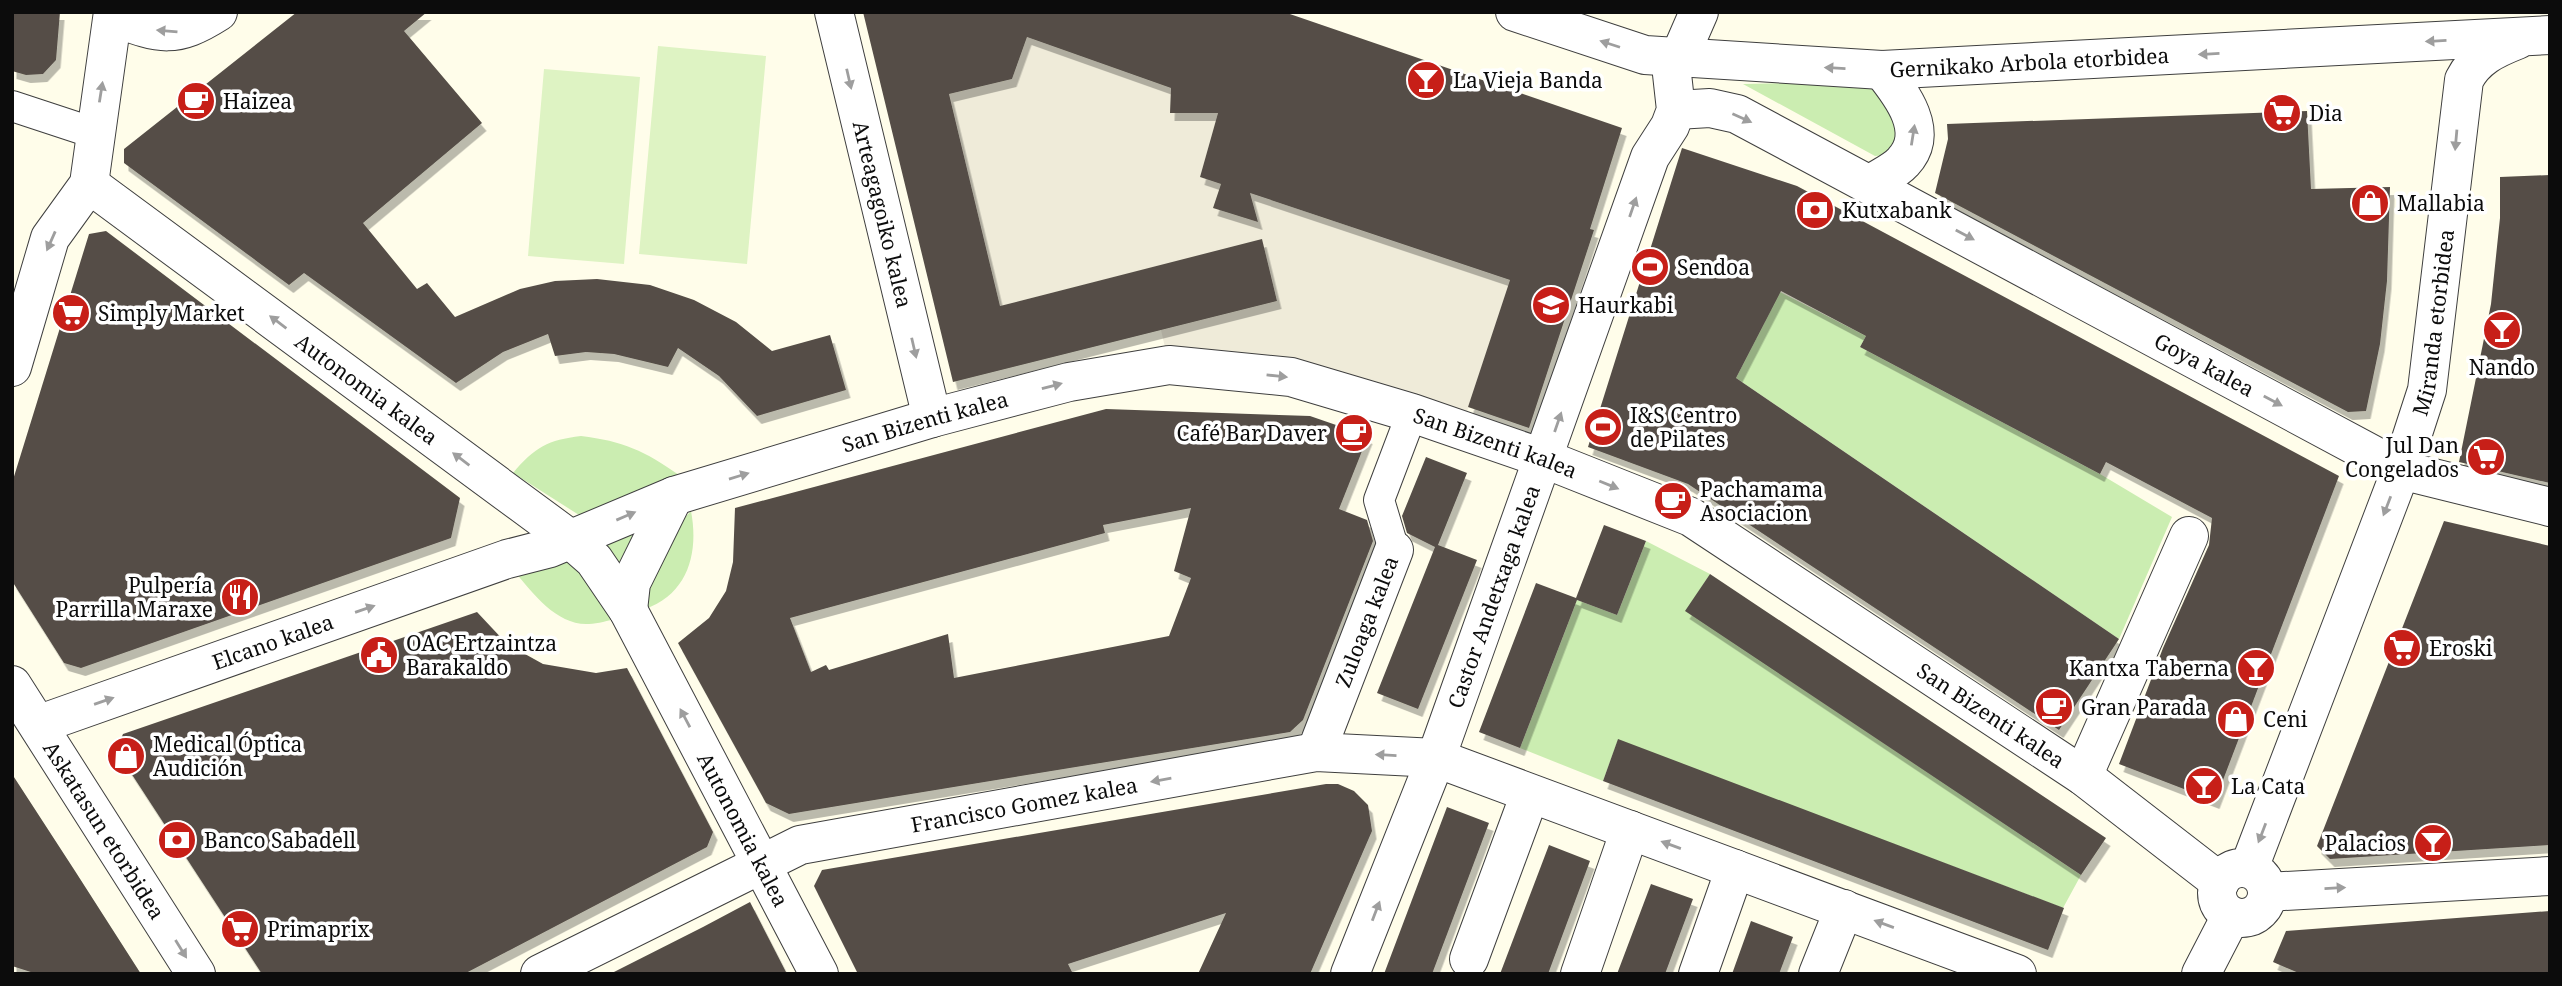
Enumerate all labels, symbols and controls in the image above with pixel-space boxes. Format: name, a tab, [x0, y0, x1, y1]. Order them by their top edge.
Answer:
one-way arrow	[156, 25, 178, 36]
one-way arrow	[2425, 36, 2447, 47]
one-way arrow	[1599, 38, 1620, 49]
street label: Gernikako Arbola etorbidea	[1889, 41, 2170, 84]
one-way arrow	[2197, 48, 2219, 59]
bar icon: La Vieja Banda	[1405, 59, 1447, 101]
one-way arrow	[1823, 62, 1845, 73]
place label: La Vieja Banda	[1453, 66, 1603, 94]
one-way arrow	[844, 68, 855, 90]
cafe icon: Haizea	[175, 80, 217, 122]
one-way arrow	[95, 81, 106, 103]
place label: Haizea	[223, 87, 292, 115]
supermarket icon: Dia	[2261, 92, 2303, 134]
place label: Dia	[2309, 99, 2343, 127]
one-way arrow	[1732, 112, 1753, 123]
street label: Arteagagoiko kalea	[847, 118, 919, 311]
one-way arrow	[1907, 123, 1918, 145]
one-way arrow	[2451, 129, 2462, 151]
shop icon: Mallabia	[2349, 182, 2391, 224]
bank icon: Kutxabank	[1794, 189, 1836, 231]
place label: Mallabia	[2397, 189, 2485, 217]
place label: Kutxabank	[1842, 196, 1952, 224]
one-way arrow	[1628, 197, 1639, 218]
street label: Miranda etorbidea	[2406, 228, 2460, 419]
one-way arrow	[1956, 229, 1975, 241]
one-way arrow	[45, 230, 56, 251]
sports icon: Sendoa	[1629, 246, 1671, 288]
place label: Sendoa	[1677, 253, 1750, 281]
school or university icon: Haurkabi	[1530, 284, 1572, 326]
place label: Haurkabi	[1578, 291, 1674, 319]
supermarket icon: Simply Market	[50, 292, 92, 334]
place label: Simply Market	[98, 299, 245, 327]
bar icon: Nando	[2481, 309, 2523, 351]
one-way arrow	[270, 315, 288, 330]
street label: Goya kalea	[2149, 326, 2259, 403]
street label: Autonomia kalea	[290, 327, 444, 451]
one-way arrow	[908, 337, 919, 359]
place label: Nando	[2469, 353, 2535, 381]
one-way arrow	[1266, 371, 1288, 382]
one-way arrow	[1041, 380, 1063, 391]
street label: San Bizenti kalea	[838, 385, 1011, 458]
one-way arrow	[2264, 395, 2283, 407]
street label: San Bizenti kalea	[1410, 401, 1581, 484]
place label: I&S Centro de Pilates	[1630, 401, 1737, 453]
sports icon: I&S Centro de Pilates	[1582, 406, 1624, 448]
cafe icon: Café Bar Daver	[1333, 412, 1375, 454]
one-way arrow	[1553, 412, 1564, 433]
place label: Café Bar Daver	[1177, 419, 1327, 447]
place label: Jul Dan Congelados	[2345, 431, 2459, 483]
supermarket icon: Jul Dan Congelados	[2465, 436, 2507, 478]
one-way arrow	[452, 451, 470, 466]
one-way arrow	[729, 471, 750, 481]
place label: Pachamama Asociacion	[1700, 475, 1823, 527]
one-way arrow	[1599, 480, 1620, 491]
cafe icon: Pachamama Asociacion	[1652, 480, 1694, 522]
street label: Castor Andetxaga kalea	[1441, 481, 1546, 712]
one-way arrow	[2382, 496, 2393, 517]
one-way arrow	[616, 510, 637, 521]
street label: Zuloaga kalea	[1328, 552, 1404, 691]
place label: Pulpería Parrilla Maraxe	[56, 571, 213, 623]
restaurant icon: Pulpería Parrilla Maraxe	[219, 576, 261, 618]
one-way arrow	[354, 603, 375, 614]
street label: Elcano kalea	[209, 607, 337, 676]
supermarket icon: Eroski	[2381, 627, 2423, 669]
place label: OAC Ertzaintza Barakaldo	[406, 629, 557, 681]
public building icon: OAC Ertzaintza Barakaldo	[358, 634, 400, 676]
place label: Eroski	[2429, 634, 2493, 662]
bar icon: Kantxa Taberna	[2235, 647, 2277, 689]
place label: Kantxa Taberna	[2069, 654, 2229, 682]
street label: San Bizenti kalea	[1912, 656, 2070, 774]
cafe icon: Gran Parada	[2033, 686, 2075, 728]
place label: Gran Parada	[2081, 693, 2207, 721]
one-way arrow	[94, 695, 115, 706]
shop icon: Ceni	[2215, 698, 2257, 740]
place label: Ceni	[2263, 705, 2308, 733]
one-way arrow	[680, 708, 691, 728]
place label: Medical Óptica Audición	[153, 730, 302, 782]
shop icon: Medical Óptica Audición	[105, 735, 147, 777]
street label: Askatasun etorbidea	[37, 736, 171, 924]
street label: Autonomia kalea	[691, 747, 795, 911]
one-way arrow	[1374, 750, 1396, 761]
bar icon: La Cata	[2183, 765, 2225, 807]
street label: Francisco Gomez kalea	[909, 770, 1140, 839]
place label: La Cata	[2231, 772, 2305, 800]
one-way arrow	[1150, 774, 1172, 785]
bank icon: Banco Sabadell	[156, 819, 198, 861]
one-way arrow	[2256, 822, 2267, 843]
bar icon: Palacios	[2412, 822, 2454, 864]
place label: Banco Sabadell	[204, 826, 357, 854]
place label: Palacios	[2325, 829, 2406, 857]
one-way arrow	[1660, 840, 1681, 851]
one-way arrow	[2325, 882, 2347, 893]
one-way arrow	[1371, 900, 1382, 921]
supermarket icon: Primaprix	[219, 908, 261, 950]
place label: Primaprix	[267, 915, 370, 943]
one-way arrow	[1874, 918, 1895, 929]
one-way arrow	[174, 939, 187, 959]

